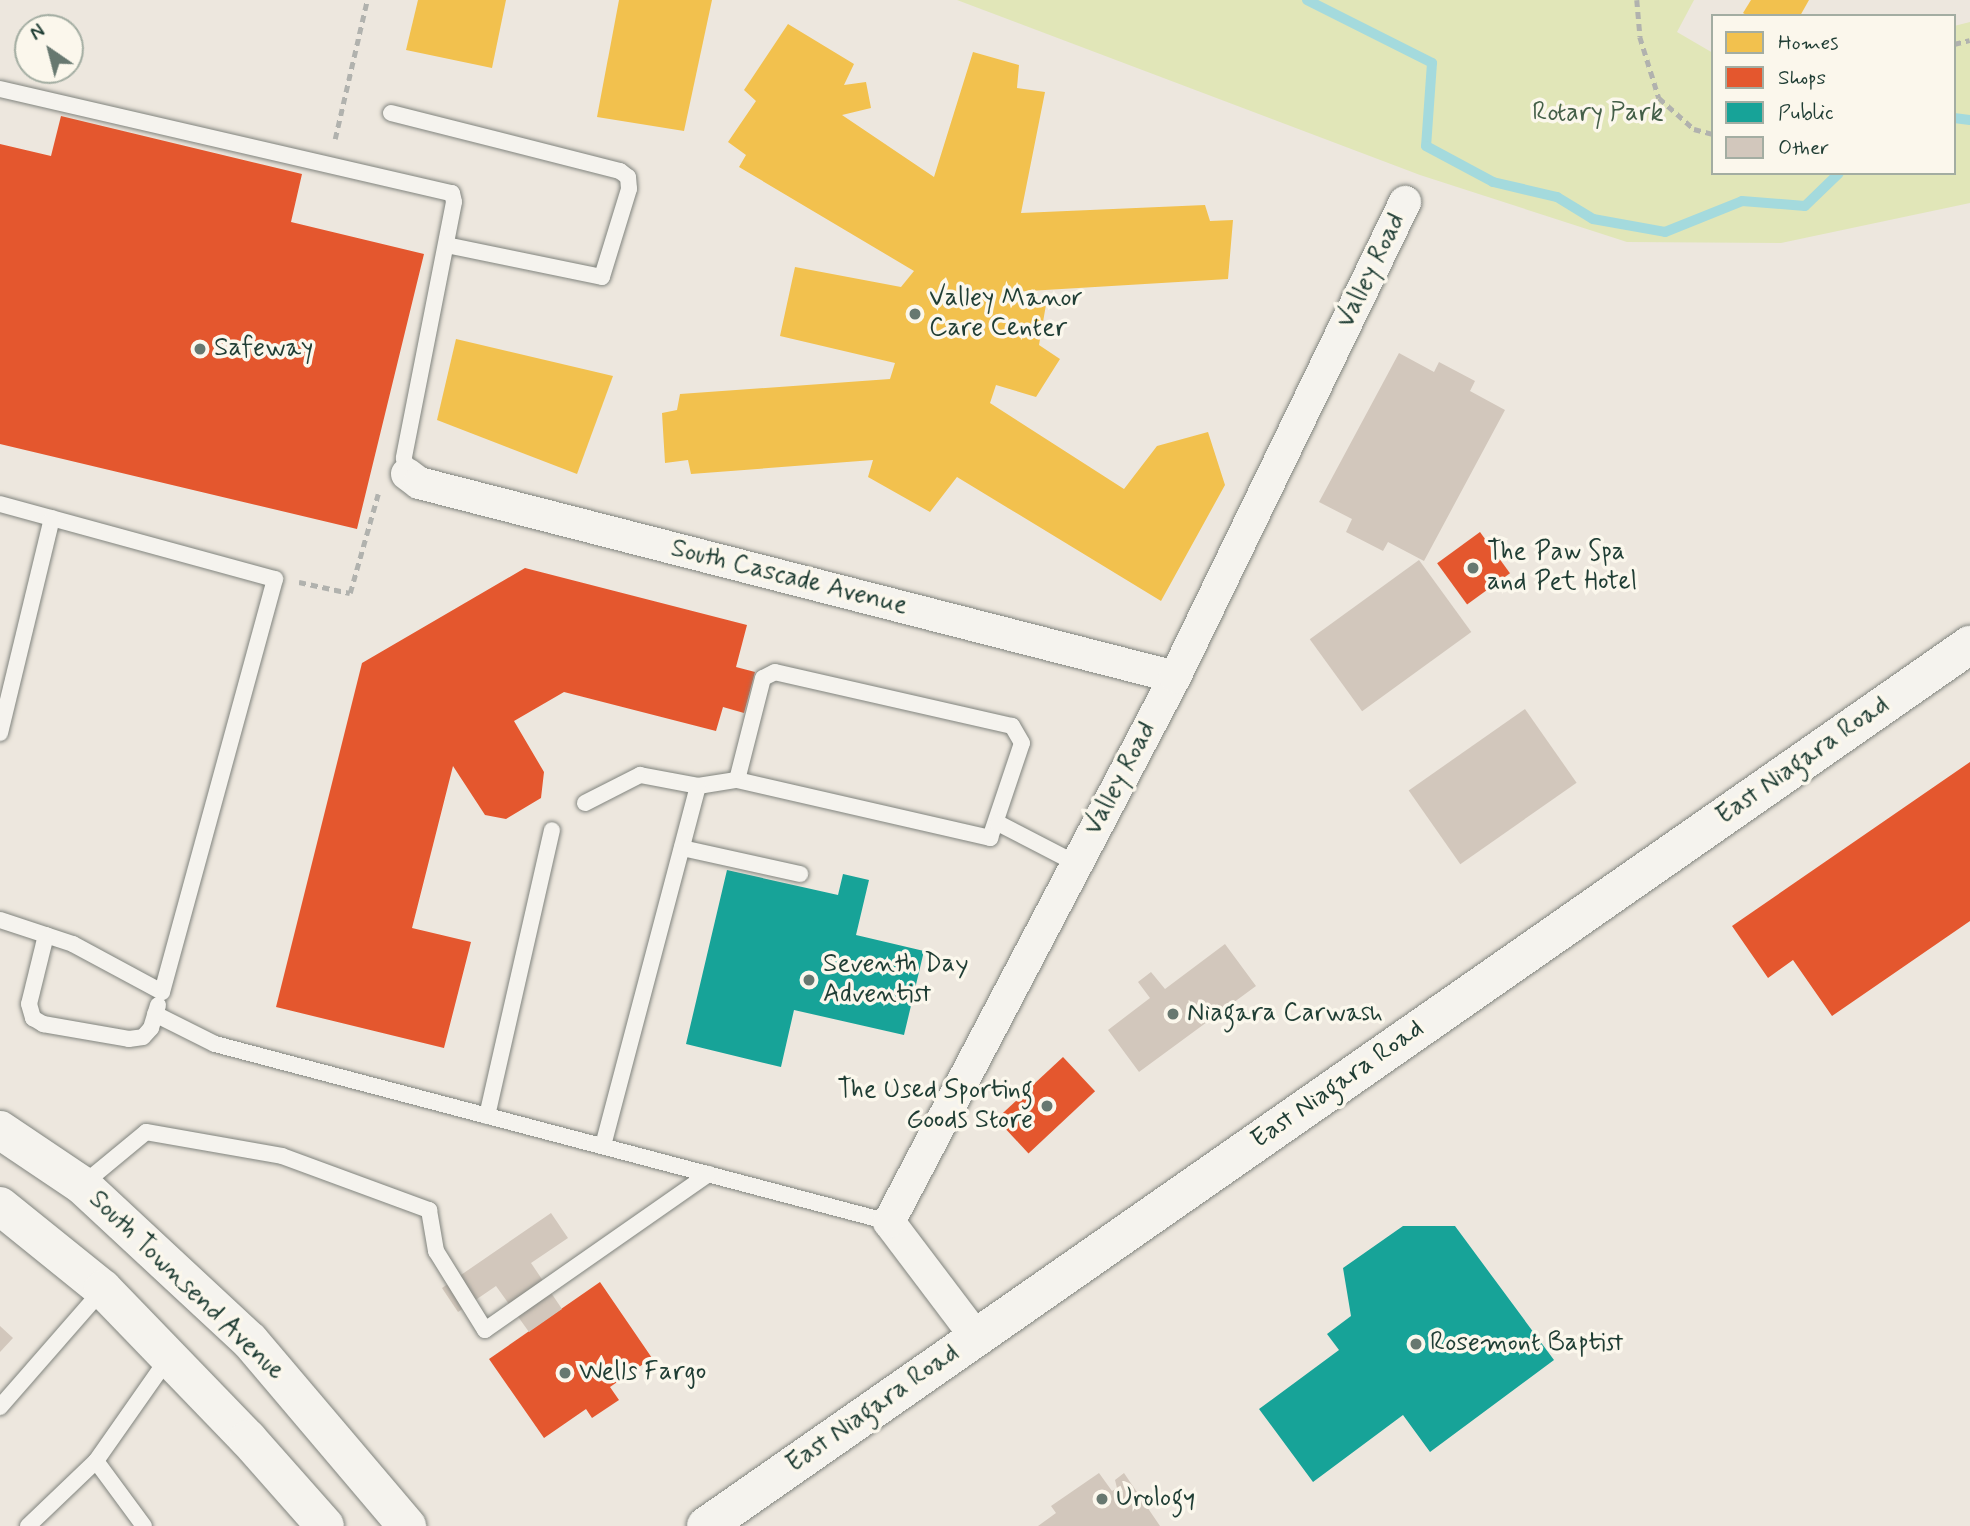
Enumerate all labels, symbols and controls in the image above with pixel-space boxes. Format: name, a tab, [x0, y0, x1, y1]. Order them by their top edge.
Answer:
north arrow	[14, 14, 84, 84]
legend	[1711, 14, 1956, 175]
text: N	[25, 19, 50, 47]
text: Homes	[1778, 29, 1838, 57]
text: Shops	[1778, 64, 1826, 92]
park label: Rotary Park	[1533, 98, 1663, 130]
text: Public	[1778, 99, 1834, 127]
text: Other	[1778, 134, 1829, 162]
street label: Valley Road	[1331, 208, 1413, 334]
place label: Valley Manor Care Center	[929, 283, 1074, 344]
marker: Valley Manor Care Center	[907, 306, 923, 322]
place label: Safeway	[214, 333, 313, 365]
marker: Safeway	[192, 341, 208, 357]
street label: South Cascade Avenue	[668, 534, 910, 622]
place label: The Paw Spa and Pet Hotel	[1487, 537, 1629, 598]
marker: The Paw Spa and Pet Hotel	[1465, 560, 1481, 576]
street label: East Niagara Road	[1712, 691, 1894, 831]
street label: Valley Road	[1078, 717, 1164, 841]
place label: Seventh Day Adventist	[823, 949, 968, 1010]
marker: Seventh Day Adventist	[801, 972, 817, 988]
place label: Niagara Carwash	[1187, 998, 1381, 1030]
marker: Niagara Carwash	[1165, 1006, 1181, 1022]
street label: East Niagara Road	[1247, 1015, 1429, 1155]
place label: The Used Sporting Goods Store	[835, 1075, 1033, 1136]
marker: The Used Sporting Goods Store	[1039, 1098, 1055, 1114]
street label: South Townsend Avenue	[80, 1183, 292, 1389]
place label: Rosemont Baptist	[1430, 1328, 1624, 1360]
marker: Rosemont Baptist	[1408, 1336, 1424, 1352]
street label: East Niagara Road	[782, 1339, 964, 1479]
place label: Wells Fargo	[579, 1357, 705, 1389]
marker: Wells Fargo	[557, 1365, 573, 1381]
place label: Urology	[1116, 1483, 1195, 1515]
marker: Urology	[1094, 1491, 1110, 1507]

